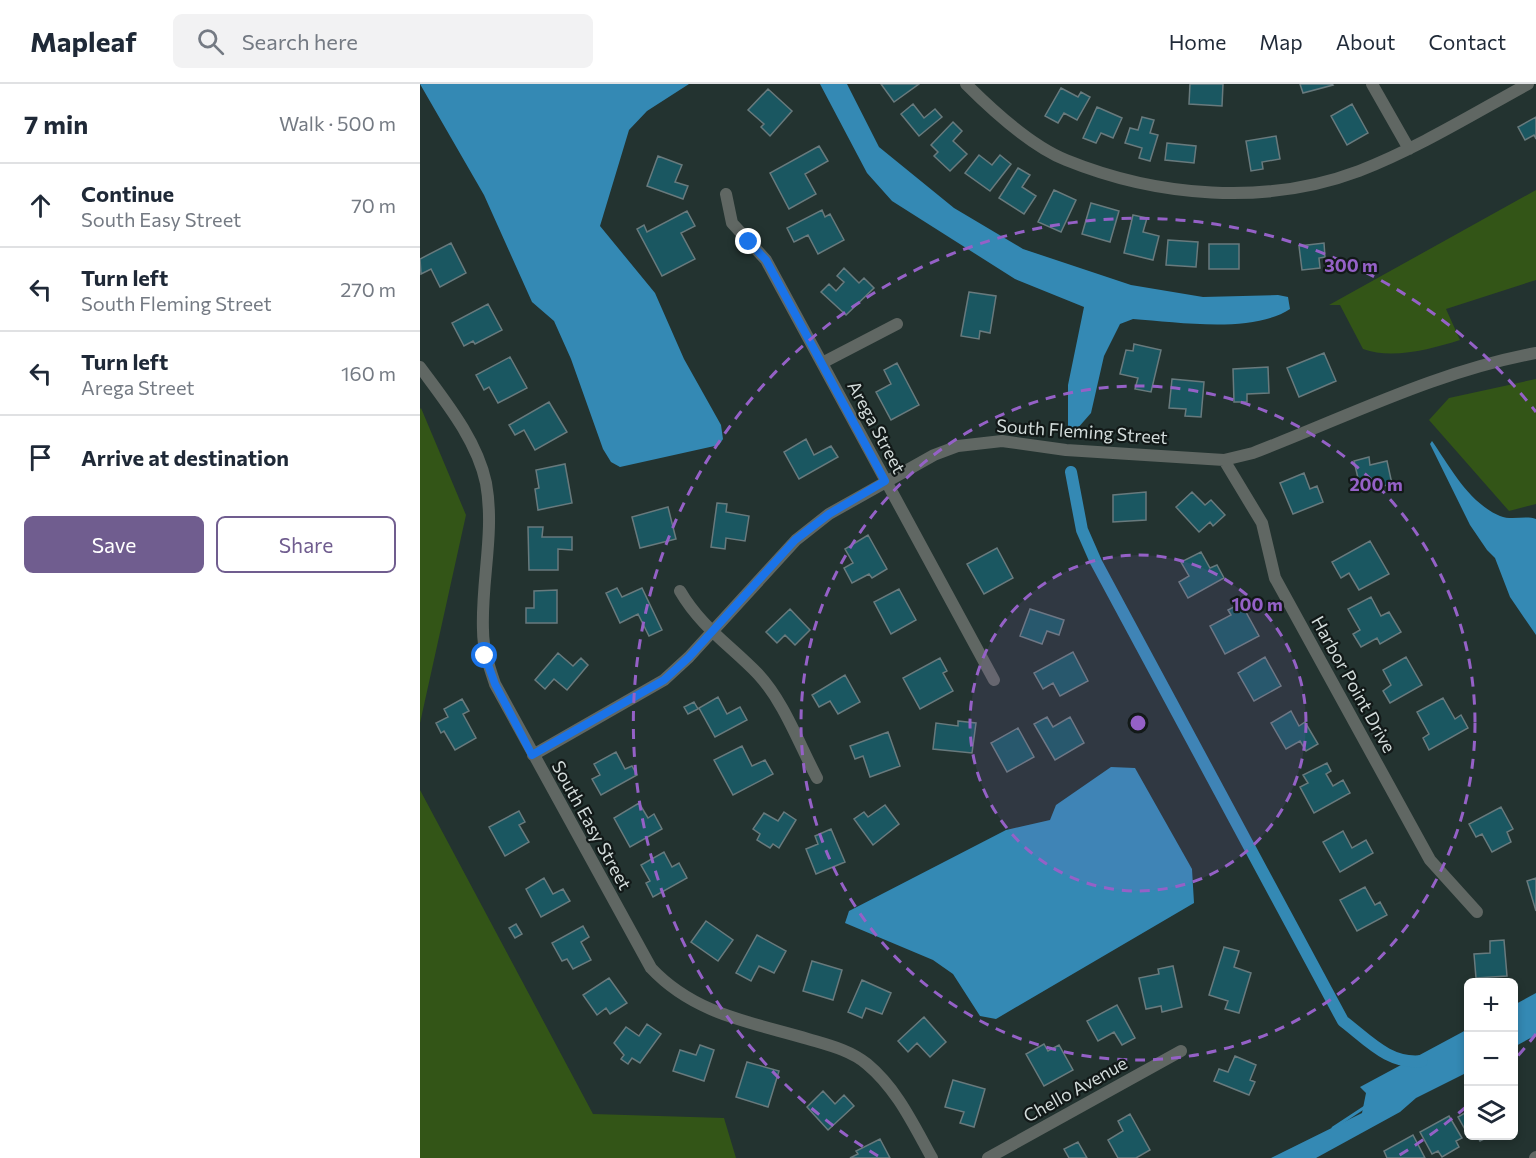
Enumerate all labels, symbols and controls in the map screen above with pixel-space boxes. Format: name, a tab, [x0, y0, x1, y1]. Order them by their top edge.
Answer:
search box	[173, 14, 593, 68]
text: Mapleaf	[30, 24, 137, 58]
icon: search	[194, 25, 227, 58]
text: Search here	[242, 28, 358, 55]
text: Home	[1169, 29, 1226, 54]
text: Map	[1259, 29, 1303, 54]
text: About	[1336, 29, 1395, 54]
text: Contact	[1428, 29, 1506, 54]
text: 7 min	[24, 108, 88, 139]
text: Walk · 500 m	[279, 111, 396, 135]
text: Continue	[81, 180, 174, 207]
icon: ahead	[24, 189, 57, 222]
text: 70 m	[351, 193, 396, 217]
text: South Easy Street	[81, 207, 241, 231]
route end	[735, 228, 761, 254]
text: 300 m	[1324, 254, 1378, 276]
text: Turn left	[81, 264, 168, 291]
icon: left	[24, 273, 57, 306]
text: 270 m	[340, 277, 396, 301]
text: South Fleming Street	[81, 291, 272, 315]
text: Turn left	[81, 348, 168, 375]
icon: left	[24, 357, 57, 390]
text: 160 m	[341, 361, 396, 385]
text: Arega Street	[81, 375, 195, 399]
street label: Arega Street	[843, 377, 911, 477]
street label: South Fleming Street	[996, 414, 1168, 448]
icon: arrive	[24, 441, 57, 474]
text: Arrive at destination	[81, 444, 289, 471]
text: 200 m	[1349, 473, 1403, 495]
button: Save	[24, 516, 204, 573]
button: Share	[216, 516, 396, 573]
text: 100 m	[1231, 593, 1283, 615]
street label: Harbor Point Drive	[1307, 612, 1401, 756]
route start	[471, 642, 497, 668]
centre of rings	[1128, 713, 1148, 733]
street label: South Easy Street	[547, 757, 637, 893]
map controls	[1464, 978, 1518, 1140]
button: +	[1464, 978, 1518, 1032]
button: −	[1464, 1032, 1518, 1086]
street label: Chello Avenue	[1019, 1051, 1131, 1127]
button: layers	[1464, 1086, 1518, 1140]

